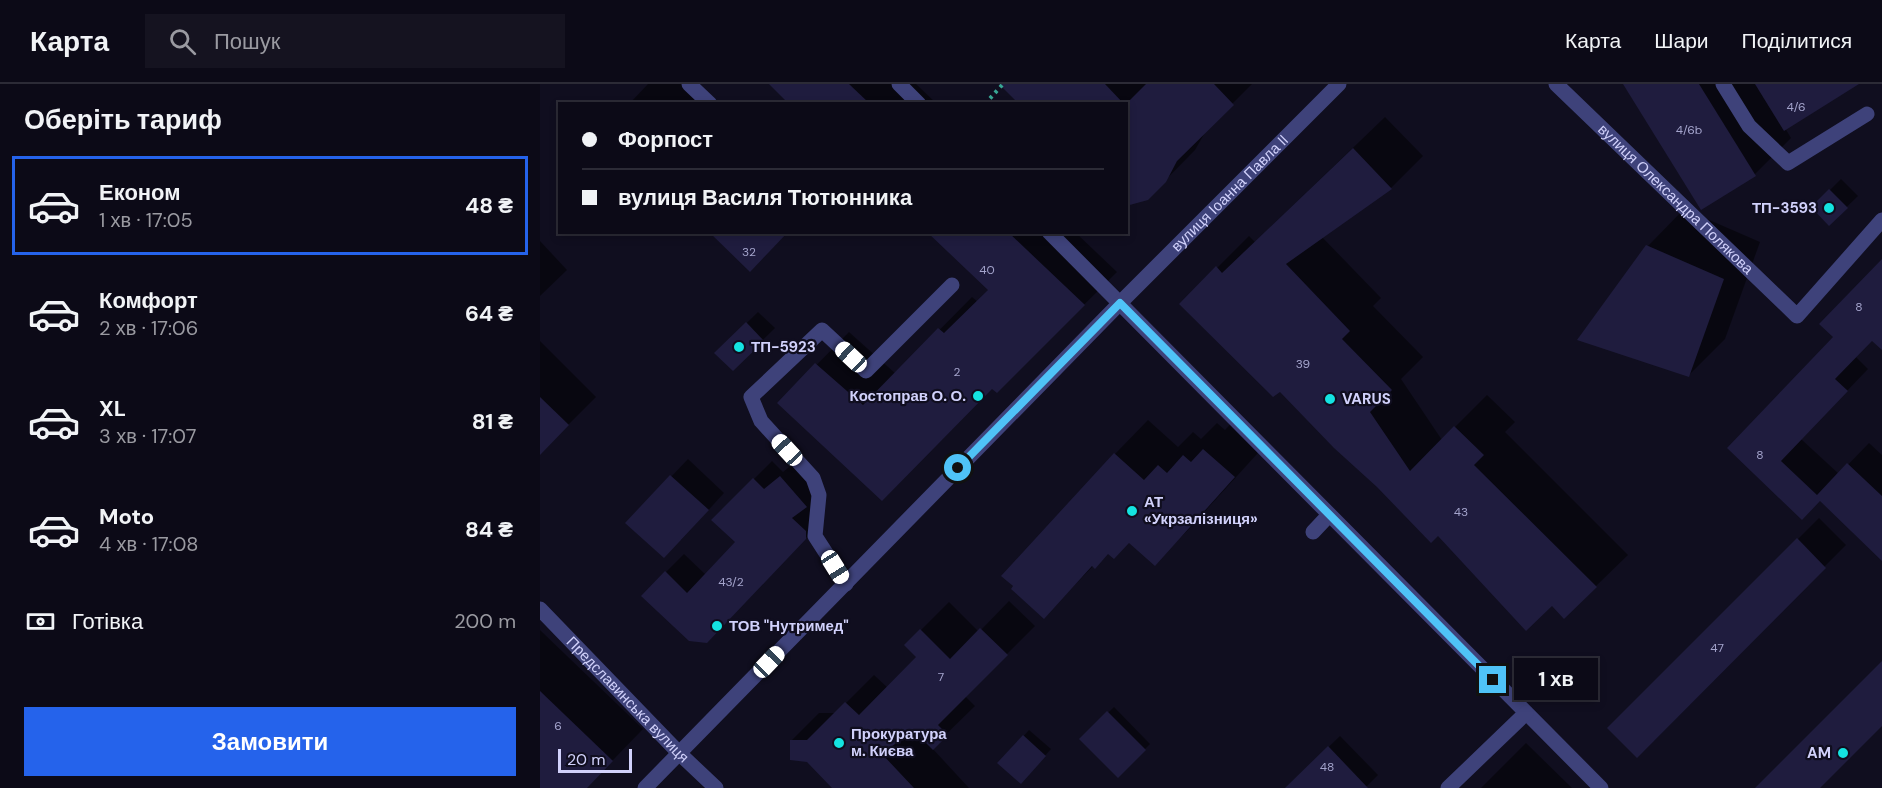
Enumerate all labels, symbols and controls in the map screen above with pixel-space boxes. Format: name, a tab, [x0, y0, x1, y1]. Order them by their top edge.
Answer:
search box	[145, 14, 565, 68]
text: Карта	[30, 23, 109, 60]
icon: search	[166, 25, 199, 58]
text: Пошук	[214, 27, 280, 56]
text: Карта	[1565, 27, 1621, 55]
text: Шари	[1654, 27, 1709, 55]
text: Поділитися	[1742, 27, 1852, 55]
house number: 4/6	[1786, 99, 1806, 115]
text: Оберіть тариф	[24, 102, 222, 137]
street label: вулиця Олександра Полякова	[1594, 120, 1758, 279]
house number: 4/6b	[1676, 122, 1702, 138]
text: Форпост	[618, 125, 713, 154]
street label: вулиця Іоанна Павла II	[1167, 131, 1292, 256]
text: Економ	[99, 178, 181, 207]
icon: car	[27, 179, 81, 233]
text: вулиця Василя Тютюнника	[618, 183, 912, 212]
text: 48 ₴	[465, 191, 513, 220]
place label: ТП-3593	[1752, 198, 1817, 218]
marker: ТП-3593	[1822, 201, 1836, 215]
text: 1 хв · 17:05	[99, 207, 193, 233]
house number: 32	[742, 244, 756, 260]
house number: 40	[979, 262, 995, 278]
text: Комфорт	[99, 286, 198, 315]
icon: car	[27, 287, 81, 341]
text: 64 ₴	[465, 299, 513, 328]
house number: 8	[1855, 299, 1863, 315]
text: 2 хв · 17:06	[99, 315, 198, 341]
place label: ТП-5923	[751, 337, 816, 357]
car	[832, 338, 870, 376]
marker: ТП-5923	[732, 340, 746, 354]
house number: 39	[1296, 356, 1310, 372]
house number: 2	[954, 364, 961, 380]
place label: Костоправ О. О.	[849, 386, 966, 406]
marker: Костоправ О. О.	[971, 389, 985, 403]
place label: VARUS	[1342, 389, 1391, 409]
marker: VARUS	[1323, 392, 1337, 406]
text: XL	[99, 394, 126, 423]
icon: car	[27, 395, 81, 449]
text: 81 ₴	[472, 407, 513, 436]
text: 3 хв · 17:07	[99, 423, 196, 449]
car	[768, 431, 806, 469]
house number: 8	[1756, 447, 1764, 463]
route start	[944, 454, 971, 481]
place label: АТ «Укрзалізниця»	[1144, 492, 1258, 529]
text: Moto	[99, 502, 154, 531]
icon: car	[27, 503, 81, 557]
marker: АТ «Укрзалізниця»	[1125, 504, 1139, 518]
house number: 43	[1454, 504, 1468, 520]
text: 84 ₴	[465, 515, 513, 544]
text: 4 хв · 17:08	[99, 531, 199, 557]
car	[818, 547, 852, 587]
house number: 43/2	[718, 574, 744, 590]
icon: cash	[24, 605, 57, 638]
text: Готівка	[72, 607, 143, 636]
text: 200 m	[454, 608, 516, 634]
place label: ТОВ "Нутримед"	[729, 616, 849, 636]
marker: ТОВ "Нутримед"	[710, 619, 724, 633]
street label: Предславинська вулиця	[562, 632, 693, 767]
house number: 47	[1710, 640, 1724, 656]
car	[750, 643, 788, 681]
callout: 1 хв	[1514, 659, 1598, 701]
route end	[1479, 666, 1506, 693]
text: 1 хв	[1538, 666, 1574, 692]
house number: 7	[938, 669, 944, 685]
button: Замовити	[24, 707, 516, 776]
house number: 6	[554, 718, 562, 734]
place label: Прокуратура м. Києва	[851, 724, 947, 761]
marker: Прокуратура м. Києва	[832, 736, 846, 750]
place label: AM	[1807, 743, 1831, 763]
scale bar	[558, 746, 632, 774]
marker: AM	[1836, 746, 1850, 760]
text: 20 m	[567, 749, 606, 770]
house number: 48	[1320, 759, 1334, 775]

